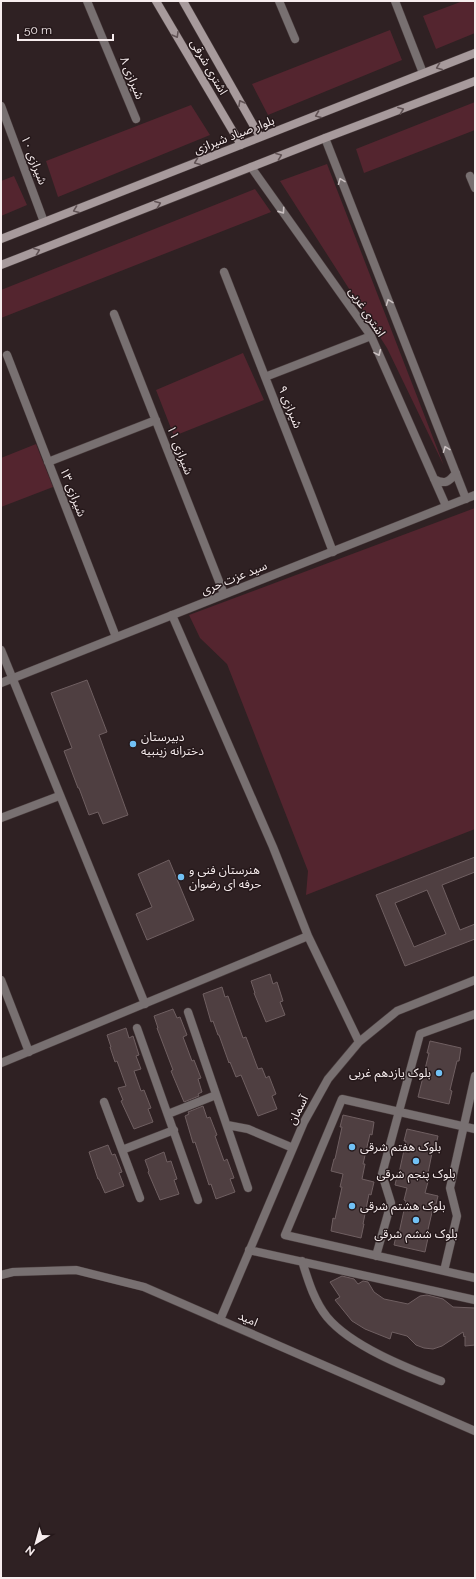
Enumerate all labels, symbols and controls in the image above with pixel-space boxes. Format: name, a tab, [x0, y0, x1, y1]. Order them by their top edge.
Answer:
scale bar	[18, 16, 113, 42]
text: 50 m	[24, 23, 52, 37]
one-way arrow	[172, 31, 179, 38]
street label: اشتری شرقی	[188, 37, 231, 97]
street label: شیرازی ۸	[117, 55, 147, 101]
one-way arrow	[435, 62, 443, 70]
one-way arrow	[238, 100, 245, 107]
one-way arrow	[397, 106, 404, 114]
one-way arrow	[314, 110, 321, 118]
street label: بلوار صیاد شیرازی	[192, 113, 276, 157]
street label: شیرازی ۱۰	[18, 133, 50, 187]
one-way arrow	[276, 153, 283, 161]
one-way arrow	[193, 157, 201, 165]
one-way arrow	[338, 178, 346, 185]
one-way arrow	[155, 200, 162, 208]
one-way arrow	[72, 205, 79, 213]
one-way arrow	[277, 206, 284, 213]
one-way arrow	[34, 248, 41, 256]
street label: اشتری غربی	[346, 285, 388, 339]
one-way arrow	[385, 299, 393, 306]
one-way arrow	[373, 348, 381, 356]
street label: شیرازی ۹	[275, 384, 305, 430]
street label: شیرازی ۱۱	[164, 423, 196, 477]
one-way arrow	[443, 446, 451, 453]
street label: شیرازی ۱۳	[57, 465, 89, 519]
street label: سید عزت حری	[199, 558, 269, 598]
place label: دبیرستان دخترانه زینبیه	[141, 730, 204, 758]
marker: دبیرستان دخترانه زینبیه	[128, 739, 138, 749]
place label: هنرستان فنی و حرفه ای رضوان	[189, 863, 261, 891]
marker: هنرستان فنی و حرفه ای رضوان	[176, 872, 186, 882]
place label: بلوک یازدهم غربی	[349, 1066, 431, 1082]
marker: بلوک یازدهم غربی	[434, 1068, 444, 1078]
street label: آسمان	[285, 1093, 311, 1127]
place label: بلوک هفتم شرقی	[360, 1140, 441, 1156]
marker: بلوک هفتم شرقی	[347, 1142, 357, 1152]
marker: بلوک پنجم شرقی	[411, 1156, 421, 1166]
place label: بلوک پنجم شرقی	[376, 1167, 456, 1183]
place label: بلوک هشتم شرقی	[360, 1199, 445, 1215]
marker: بلوک هشتم شرقی	[347, 1201, 357, 1211]
marker: بلوک ششم شرقی	[411, 1215, 421, 1225]
place label: بلوک ششم شرقی	[374, 1227, 458, 1243]
street label: امید	[236, 1309, 260, 1330]
north arrow	[16, 1523, 56, 1563]
text: N	[23, 1543, 38, 1558]

